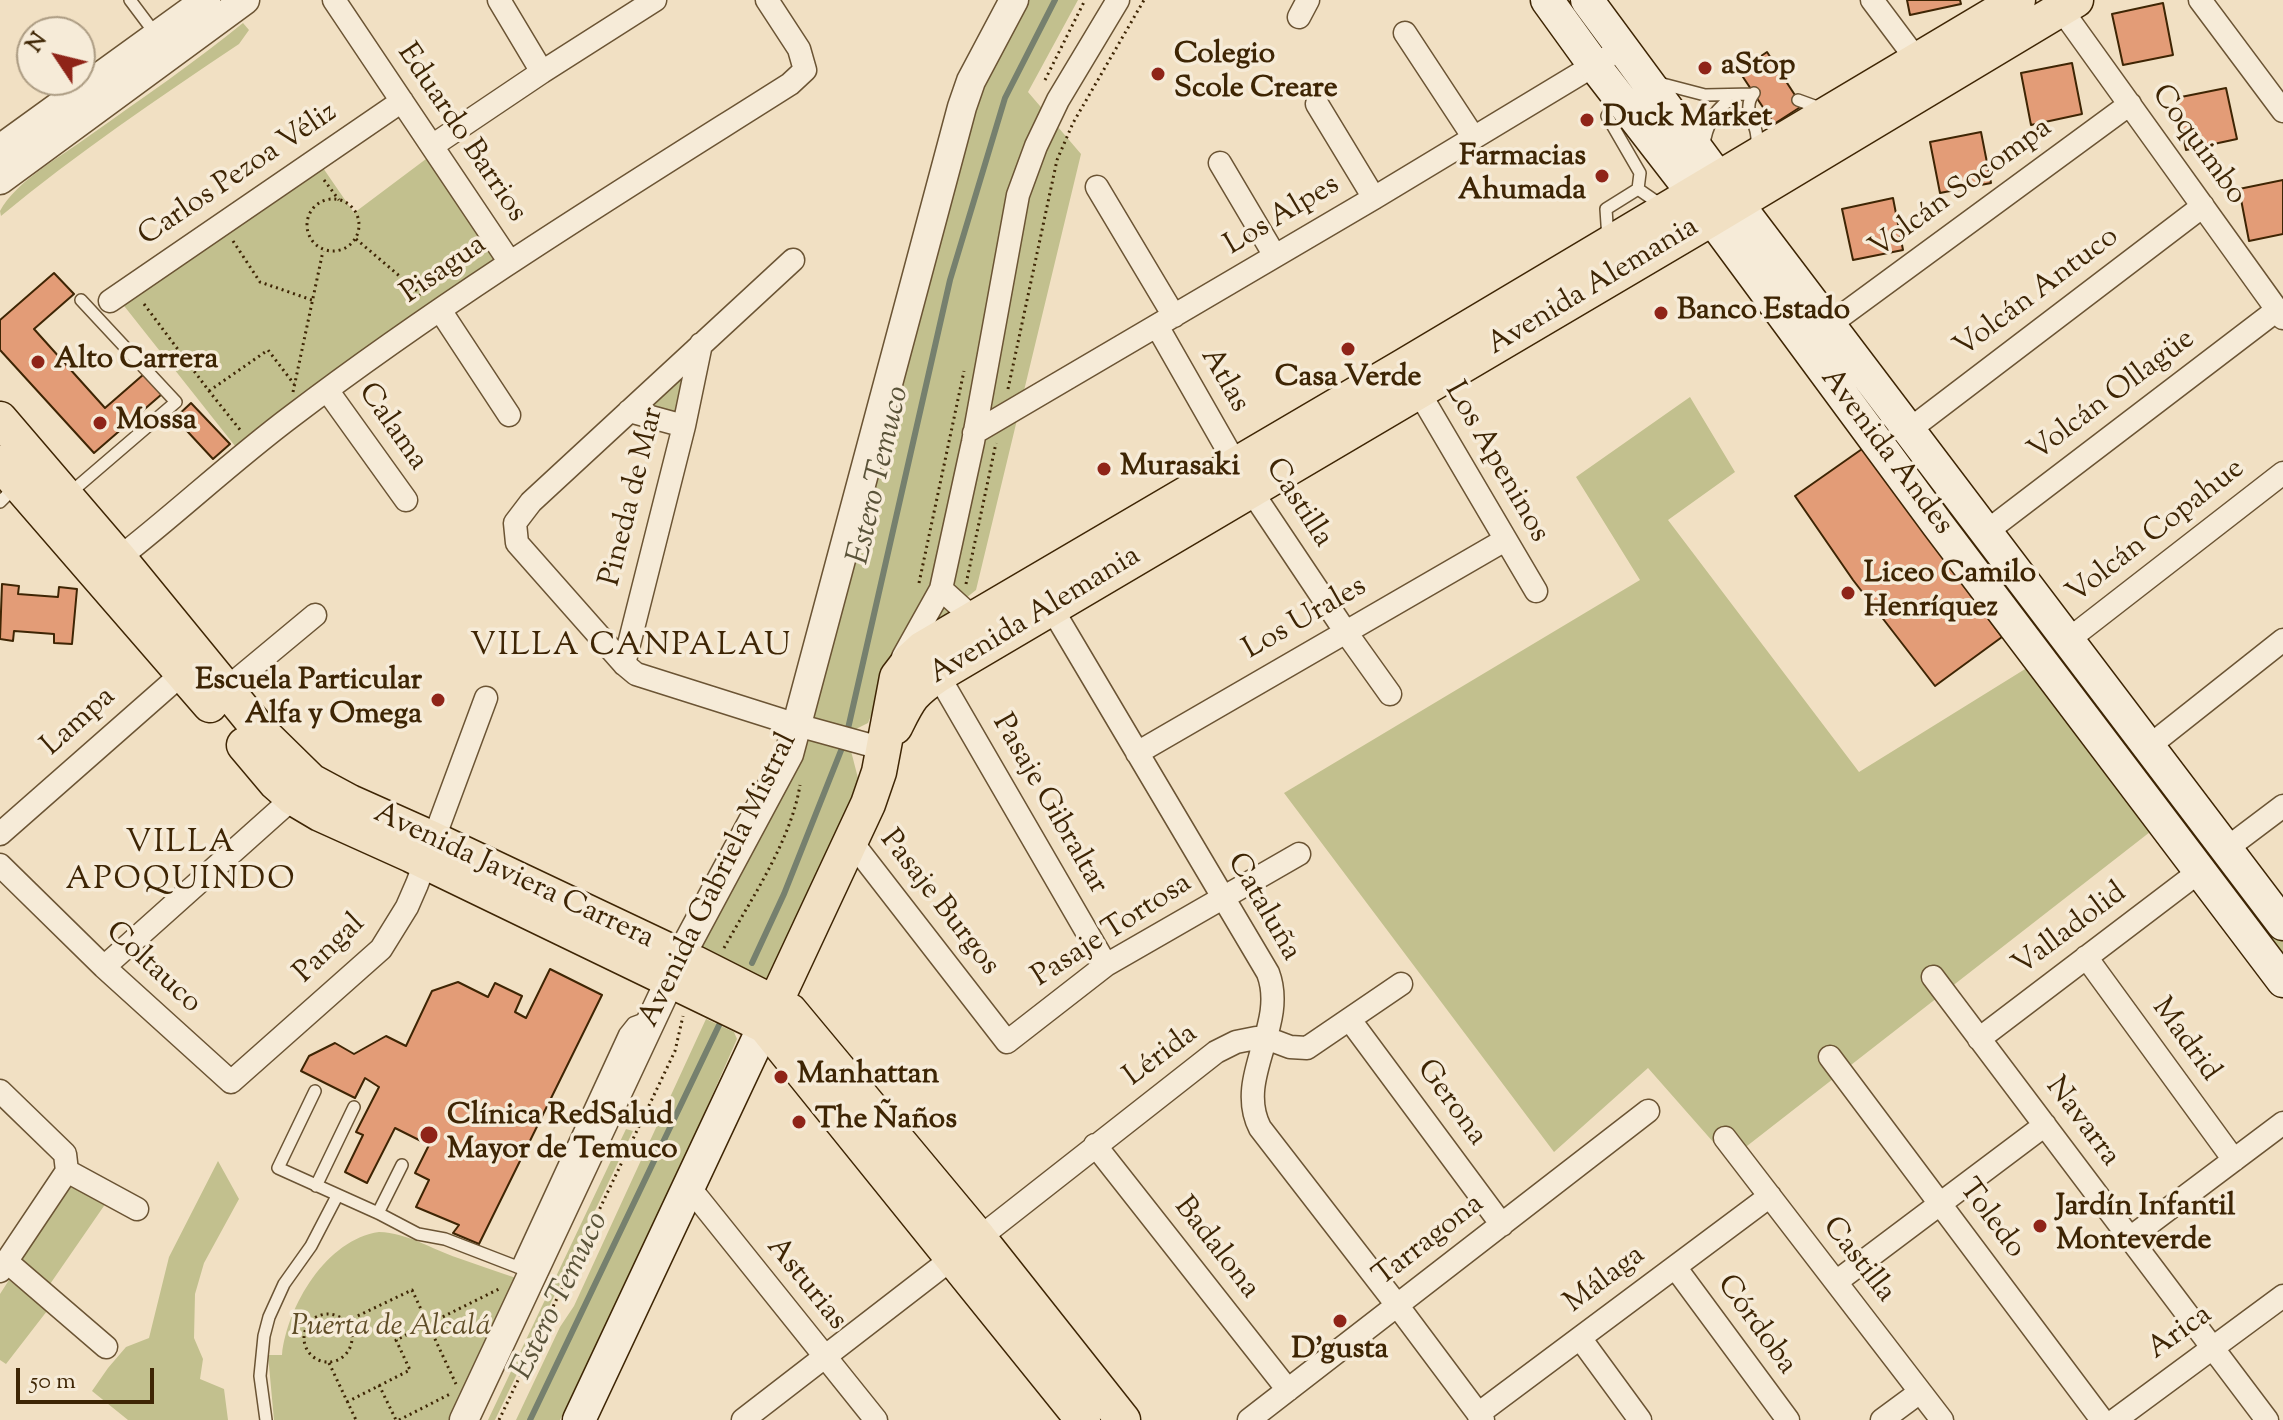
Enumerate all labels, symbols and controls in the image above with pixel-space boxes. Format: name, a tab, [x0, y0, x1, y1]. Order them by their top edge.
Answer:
north arrow	[16, 16, 96, 96]
text: N	[20, 27, 56, 60]
street label: Eduardo Barrios	[387, 38, 533, 230]
place label: Colegio Scole Creare	[1174, 39, 1338, 110]
place label: aStop	[1721, 50, 1795, 86]
marker: aStop	[1696, 59, 1714, 77]
marker: Colegio Scole Creare	[1149, 65, 1167, 83]
street label: Coquimbo	[2141, 79, 2253, 213]
street label: Carlos Pezoa Véliz	[133, 96, 345, 256]
place label: Duck Market	[1603, 102, 1772, 138]
marker: Duck Market	[1578, 111, 1596, 129]
street label: Volcán Socompa	[1864, 112, 2060, 268]
place label: Farmacias Ahumada	[1458, 141, 1586, 212]
marker: Farmacias Ahumada	[1593, 167, 1611, 185]
street label: Los Alpes	[1219, 169, 1347, 265]
street label: Avenida Alemania	[1482, 211, 1706, 365]
street label: Volcán Antuco	[1949, 221, 2127, 367]
street label: Pisagua	[395, 229, 495, 313]
place label: Banco Estado	[1677, 295, 1850, 331]
marker: Banco Estado	[1652, 304, 1670, 322]
street label: Volcán Ollagüe	[2023, 323, 2203, 471]
marker: Casa Verde	[1339, 340, 1357, 358]
street label: Atlas	[1190, 342, 1256, 420]
place label: Alto Carrera	[54, 344, 218, 380]
marker: Alto Carrera	[29, 353, 47, 371]
place label: Casa Verde	[1275, 362, 1421, 398]
street label: Avenida Andes	[1811, 363, 1959, 543]
street label: Los Apeninos	[1435, 376, 1555, 550]
street label: Calama	[348, 377, 434, 479]
water label: Estero Temuco	[842, 383, 920, 569]
street label: Pineda de Mar	[594, 404, 674, 590]
place label: Mossa	[116, 405, 197, 441]
marker: Mossa	[91, 414, 109, 432]
place label: Murasaki	[1120, 451, 1240, 487]
street label: Volcán Copahue	[2061, 452, 2253, 614]
street label: Castilla	[1255, 453, 1339, 555]
marker: Murasaki	[1095, 460, 1113, 478]
street label: Avenida Alemania	[924, 540, 1148, 694]
place label: Liceo Camilo Henríquez	[1864, 558, 2036, 628]
street label: Los Urales	[1238, 570, 1374, 670]
marker: Liceo Camilo Henríquez	[1839, 584, 1857, 602]
district label: VILLA CANPALAU	[470, 630, 792, 668]
place label: Escuela Particular Alfa y Omega	[195, 665, 422, 736]
street label: Lampa	[36, 681, 124, 765]
marker: Escuela Particular Alfa y Omega	[429, 691, 447, 709]
street label: Pasaje Gibraltar	[982, 709, 1114, 901]
street label: Avenida Gabriela Mistral	[633, 728, 807, 1034]
street label: Avenida Javiera Carrera	[367, 797, 659, 959]
street label: Pasaje Burgos	[870, 824, 1006, 984]
district label: VILLA APOQUINDO	[66, 827, 296, 902]
street label: Cataluña	[1217, 848, 1307, 968]
street label: Pasaje Tortosa	[1027, 867, 1199, 997]
street label: Valladolid	[2007, 877, 2135, 985]
street label: Pangal	[288, 908, 374, 992]
street label: Coltauco	[96, 915, 208, 1023]
street label: Madrid	[2142, 992, 2226, 1090]
street label: Lérida	[1118, 1018, 1206, 1096]
street label: Gerona	[1407, 1054, 1493, 1154]
place label: Manhattan	[797, 1059, 939, 1095]
marker: Manhattan	[772, 1068, 790, 1086]
street label: Navarra	[2036, 1071, 2126, 1175]
place label: Clínica RedSalud Mayor de Temuco	[447, 1100, 678, 1170]
place label: The Ñaños	[815, 1104, 957, 1140]
marker: The Ñaños	[790, 1113, 808, 1131]
marker: Clínica RedSalud Mayor de Temuco	[418, 1124, 440, 1146]
street label: Toledo	[1949, 1173, 2031, 1267]
street label: Tarragona	[1368, 1188, 1492, 1296]
street label: Badalona	[1164, 1191, 1266, 1307]
place label: Jardín Infantil Monteverde	[2056, 1191, 2235, 1262]
water label: Estero Temuco	[505, 1207, 619, 1387]
street label: Castilla	[1812, 1211, 1902, 1311]
marker: Jardín Infantil Monteverde	[2031, 1217, 2049, 1235]
street label: Asturias	[757, 1231, 853, 1339]
street label: Málaga	[1559, 1239, 1653, 1323]
street label: Córdoba	[1707, 1269, 1803, 1383]
street label: Arica	[2142, 1299, 2220, 1369]
park label: Puerta de Alcalá	[291, 1311, 491, 1347]
marker: D'gusta	[1331, 1312, 1349, 1330]
place label: D'gusta	[1292, 1334, 1388, 1370]
scale bar	[20, 1352, 158, 1402]
text: 50 m	[30, 1365, 76, 1399]

